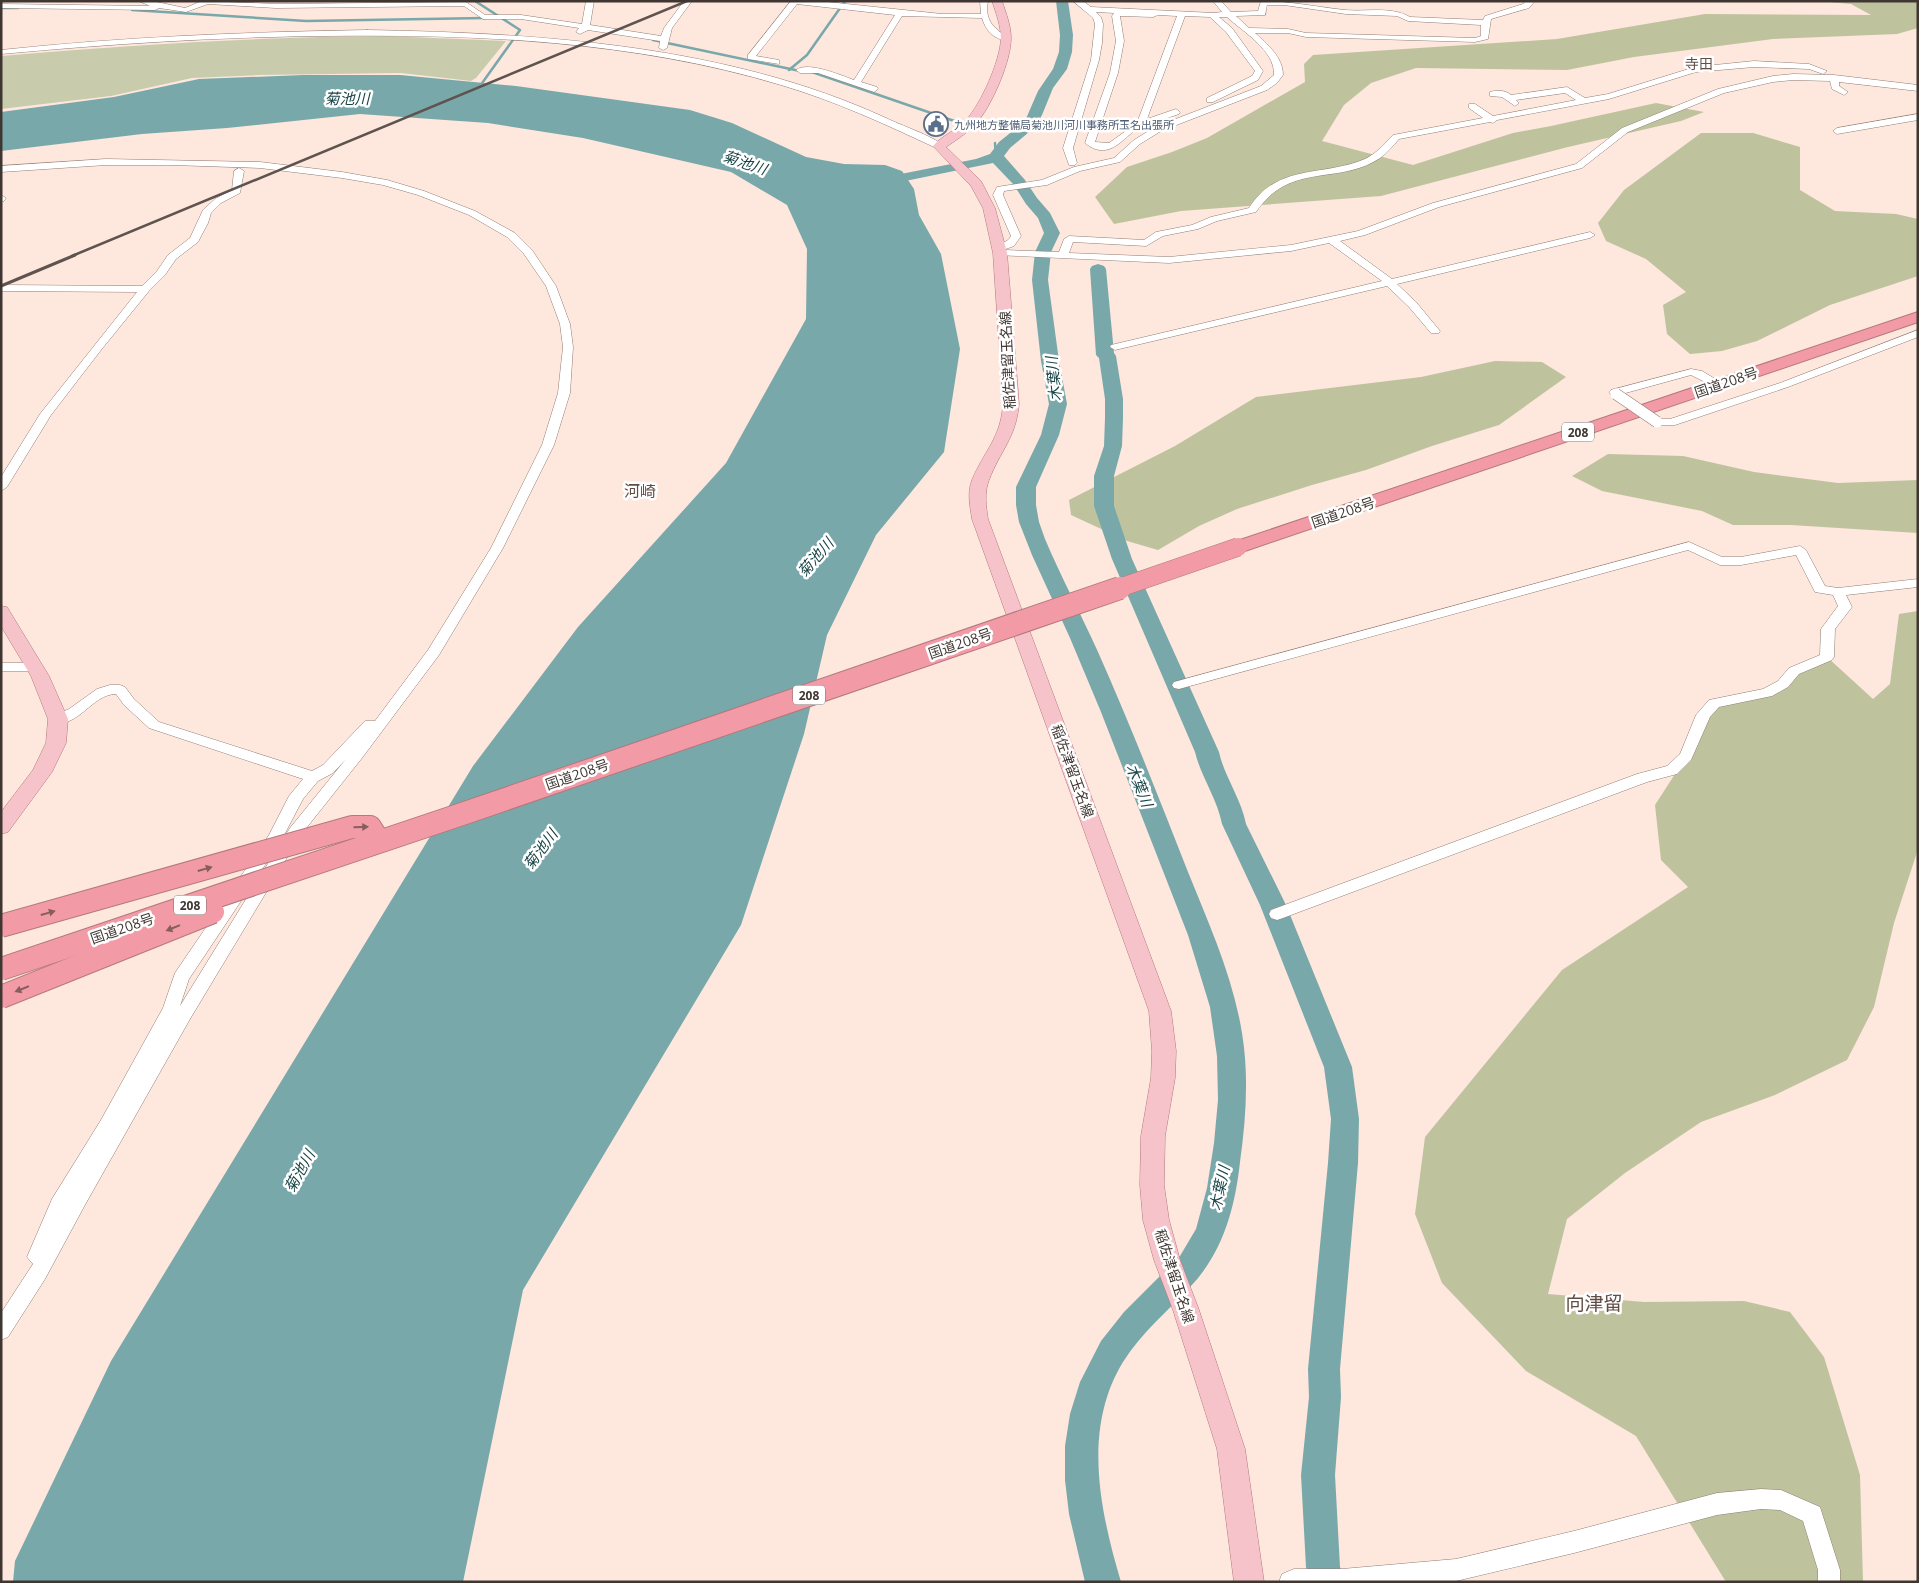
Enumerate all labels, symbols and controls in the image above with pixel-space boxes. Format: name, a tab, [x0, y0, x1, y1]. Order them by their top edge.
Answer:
district label: 寺田	[1685, 54, 1713, 73]
water label: 菊池川	[324, 88, 371, 108]
public building icon: 九州地方整備局菊池川河川事務所玉名出張所	[923, 111, 949, 137]
place label: 九州地方整備局菊池川河川事務所玉名出張所	[954, 117, 1175, 132]
water label: 菊池川	[720, 145, 771, 179]
street label: 稲佐津留玉名線	[995, 311, 1019, 409]
water label: 木葉川	[1040, 354, 1065, 402]
street label: 国道208号	[1692, 362, 1760, 402]
road number: 208	[1562, 422, 1594, 442]
district label: 河崎	[624, 480, 656, 502]
street label: 国道208号	[1309, 492, 1377, 532]
water label: 菊池川	[793, 532, 839, 581]
street label: 国道208号	[926, 623, 994, 663]
road number: 208	[793, 686, 825, 704]
street label: 稲佐津留玉名線	[1047, 722, 1099, 820]
street label: 国道208号	[543, 754, 611, 794]
water label: 木葉川	[1122, 760, 1158, 811]
one-way arrow	[354, 823, 370, 831]
water label: 菊池川	[518, 823, 563, 873]
one-way arrow	[197, 864, 212, 872]
road number: 208	[174, 896, 206, 914]
one-way arrow	[41, 908, 56, 916]
street label: 国道208号	[88, 908, 156, 948]
one-way arrow	[165, 924, 180, 932]
one-way arrow	[15, 985, 29, 993]
water label: 菊池川	[279, 1145, 320, 1196]
water label: 木葉川	[1205, 1162, 1234, 1212]
street label: 稲佐津留玉名線	[1151, 1226, 1199, 1326]
district label: 向津留	[1565, 1290, 1623, 1316]

